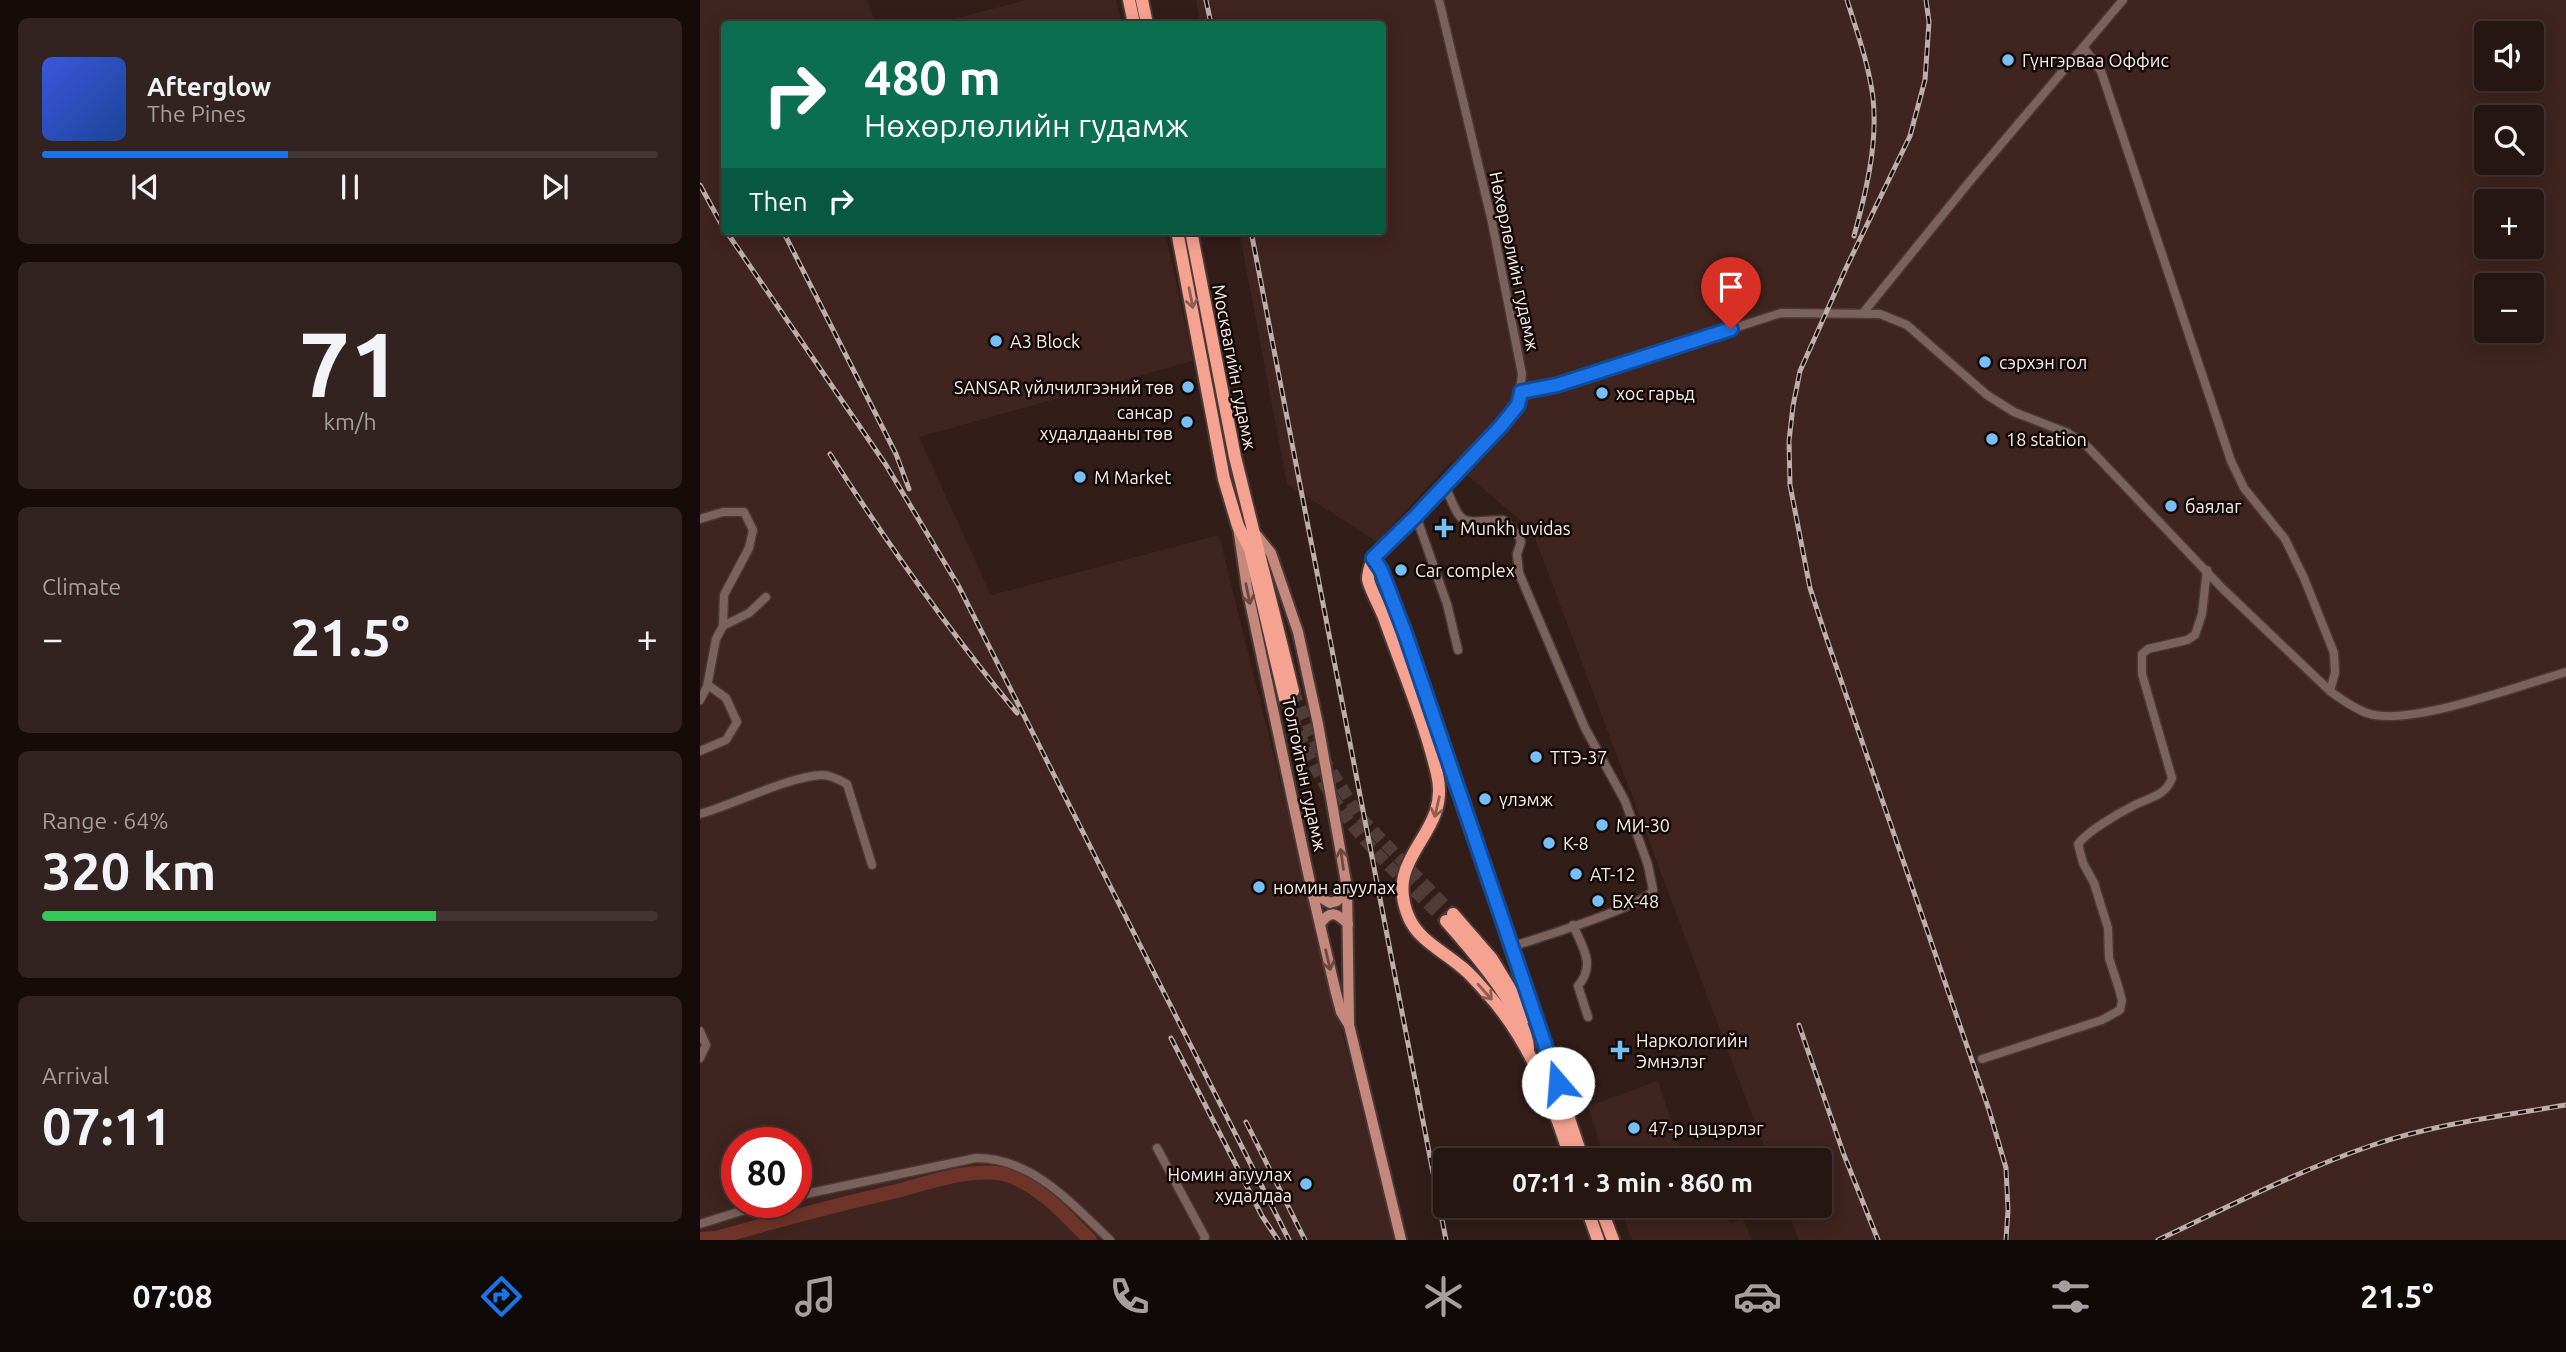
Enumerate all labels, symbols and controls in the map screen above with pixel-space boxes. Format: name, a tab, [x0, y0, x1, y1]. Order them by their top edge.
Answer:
map controls	[2474, 21, 2544, 343]
button: sound	[2474, 21, 2544, 91]
icon: right	[749, 49, 840, 140]
text: 480 m	[864, 49, 1001, 104]
place label: Гүнгэрваа Оффис	[2022, 50, 2169, 70]
marker: Гүнгэрваа Оффис	[2000, 52, 2016, 68]
text: Afterglow	[147, 72, 271, 101]
text: The Pines	[147, 101, 246, 126]
button: search	[2474, 105, 2544, 175]
text: Нөхөрлөлийн гудамж	[864, 107, 1189, 143]
icon: previous	[126, 168, 164, 206]
icon: pause	[331, 168, 369, 206]
icon: next	[536, 168, 574, 206]
street label: Нөхөрлөлийн гудамж	[1486, 170, 1544, 353]
icon: right	[822, 182, 860, 220]
text: Then	[749, 187, 808, 216]
button: +	[2474, 189, 2544, 259]
pin	[1701, 257, 1761, 329]
icon: arrive	[1712, 268, 1750, 306]
button: −	[2474, 273, 2544, 343]
street label: Москвагийн гудамж	[1209, 282, 1261, 452]
one-way arrow	[1184, 286, 1198, 309]
text: 71	[299, 312, 401, 414]
place label: A3 Block	[1010, 331, 1080, 351]
marker: A3 Block	[988, 333, 1004, 349]
place label: сэрхэн гол	[1999, 352, 2087, 372]
marker: сэрхэн гол	[1977, 354, 1993, 370]
place label: SANSAR үйлчилгээний төв	[954, 377, 1174, 397]
marker: SANSAR үйлчилгээний төв	[1180, 379, 1196, 395]
place label: хос гарьд	[1616, 383, 1695, 403]
marker: хос гарьд	[1594, 385, 1610, 401]
place label: сансар худалдааны төв	[1040, 402, 1173, 443]
text: km/h	[323, 409, 377, 434]
marker: сансар худалдааны төв	[1179, 414, 1195, 430]
place label: 18 station	[2006, 429, 2087, 449]
marker: 18 station	[1984, 431, 2000, 447]
place label: М Market	[1094, 467, 1171, 487]
marker: М Market	[1072, 469, 1088, 485]
place label: баялаг	[2185, 496, 2242, 516]
marker: баялаг	[2163, 498, 2179, 514]
marker: Munkh uvidas	[1434, 518, 1454, 538]
place label: Munkh uvidas	[1460, 518, 1571, 538]
place label: Car complex	[1415, 560, 1515, 580]
marker: Car complex	[1393, 562, 1409, 578]
text: Climate	[42, 574, 121, 599]
one-way arrow	[1242, 582, 1256, 605]
text: 21.5°	[290, 608, 410, 666]
text: −	[42, 617, 63, 659]
text: +	[637, 617, 658, 659]
street label: Толгойтын гудамж	[1279, 695, 1331, 853]
place label: ТТЭ-37	[1550, 747, 1607, 767]
marker: ТТЭ-37	[1528, 749, 1544, 765]
place label: үлэмж	[1499, 789, 1554, 809]
marker: үлэмж	[1477, 791, 1493, 807]
one-way arrow	[1429, 795, 1443, 818]
text: Range · 64%	[42, 808, 169, 833]
place label: МИ-30	[1616, 815, 1670, 835]
marker: МИ-30	[1594, 817, 1610, 833]
place label: К-8	[1563, 833, 1589, 853]
marker: К-8	[1541, 835, 1557, 851]
text: 320 km	[42, 842, 216, 900]
one-way arrow	[1336, 849, 1349, 871]
place label: АТ-12	[1590, 864, 1636, 884]
marker: АТ-12	[1568, 866, 1584, 882]
place label: номин агуулах	[1273, 877, 1396, 897]
marker: номин агуулах	[1251, 879, 1267, 895]
place label: БХ-48	[1612, 891, 1659, 911]
marker: БХ-48	[1590, 893, 1606, 909]
one-way arrow	[1322, 948, 1335, 971]
one-way arrow	[1477, 982, 1493, 1000]
place label: Наркологийн Эмнэлэг	[1636, 1030, 1748, 1071]
marker: Наркологийн Эмнэлэг	[1610, 1040, 1630, 1060]
position arrow	[1521, 1046, 1595, 1120]
text: Arrival	[42, 1063, 109, 1088]
text: 07:11	[42, 1097, 172, 1155]
place label: 47-р цэцэрлэг	[1648, 1118, 1763, 1138]
marker: 47-р цэцэрлэг	[1626, 1120, 1642, 1136]
speed limit sign: 80	[721, 1127, 812, 1218]
place label: Номин агуулах худалдаа	[1167, 1164, 1292, 1205]
text: 07:11 · 3 min · 860 m	[1512, 1168, 1753, 1197]
marker: Номин агуулах худалдаа	[1298, 1176, 1314, 1192]
icon: directions	[477, 1272, 526, 1321]
icon: music	[791, 1272, 840, 1321]
icon: phone	[1105, 1272, 1154, 1321]
icon: climate	[1419, 1272, 1468, 1321]
icon: car	[1733, 1272, 1782, 1321]
icon: filters	[2046, 1272, 2095, 1321]
text: 07:08	[132, 1278, 212, 1314]
text: 21.5°	[2360, 1278, 2433, 1314]

